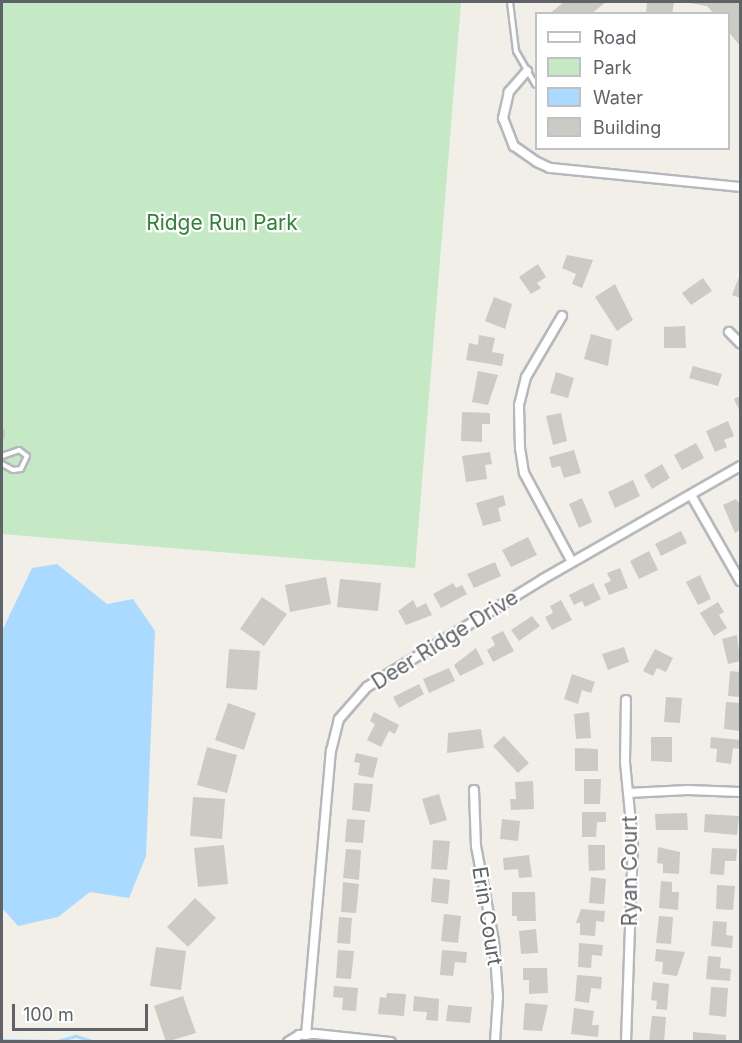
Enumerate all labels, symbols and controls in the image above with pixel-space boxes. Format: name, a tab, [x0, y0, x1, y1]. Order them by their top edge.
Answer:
legend	[535, 12, 730, 150]
text: Road	[593, 27, 636, 48]
text: Park	[593, 57, 632, 78]
text: Water	[593, 87, 643, 108]
text: Building	[593, 117, 661, 138]
park label: Ridge Run Park	[146, 210, 298, 236]
street label: Deer Ridge Drive	[367, 585, 523, 695]
street label: Ryan Court	[617, 816, 643, 926]
street label: Erin Court	[467, 865, 507, 967]
scale bar	[15, 992, 152, 1030]
text: 100 m	[23, 1004, 74, 1025]

